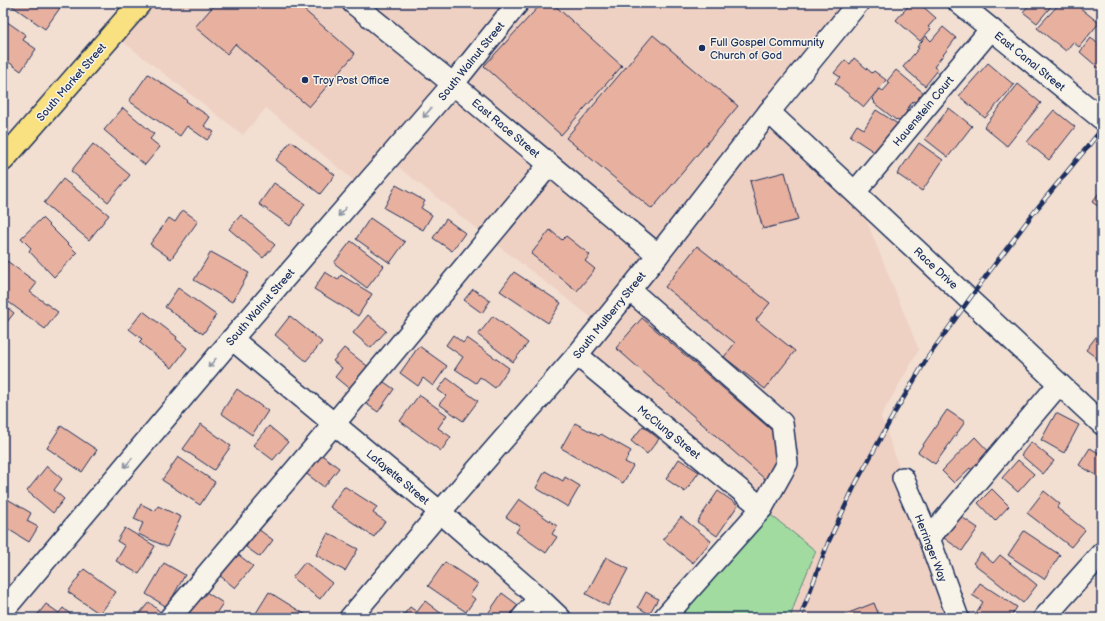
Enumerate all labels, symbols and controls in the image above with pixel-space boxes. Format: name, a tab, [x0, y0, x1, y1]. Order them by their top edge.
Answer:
street label: South Walnut Street	[436, 19, 508, 103]
street label: East Canal Street	[992, 29, 1068, 94]
place label: Full Gospel Community Church of God	[710, 36, 824, 62]
street label: South Market Street	[34, 40, 109, 124]
marker: Full Gospel Community Church of God	[697, 43, 707, 53]
street label: Hauenstein Court	[890, 73, 957, 149]
place label: Troy Post Office	[313, 74, 390, 87]
marker: Troy Post Office	[300, 75, 310, 85]
street label: East Race Street	[469, 96, 543, 161]
one-way arrow	[423, 108, 432, 119]
one-way arrow	[338, 206, 347, 217]
street label: Race Drive	[911, 245, 961, 292]
street label: South Walnut Street	[223, 266, 298, 348]
street label: South Mulberry Street	[570, 269, 649, 361]
one-way arrow	[207, 358, 216, 369]
street label: McClung Street	[635, 403, 703, 462]
street label: Lafayette Street	[364, 447, 432, 508]
one-way arrow	[123, 457, 132, 468]
street label: Herringer Way	[912, 513, 949, 584]

